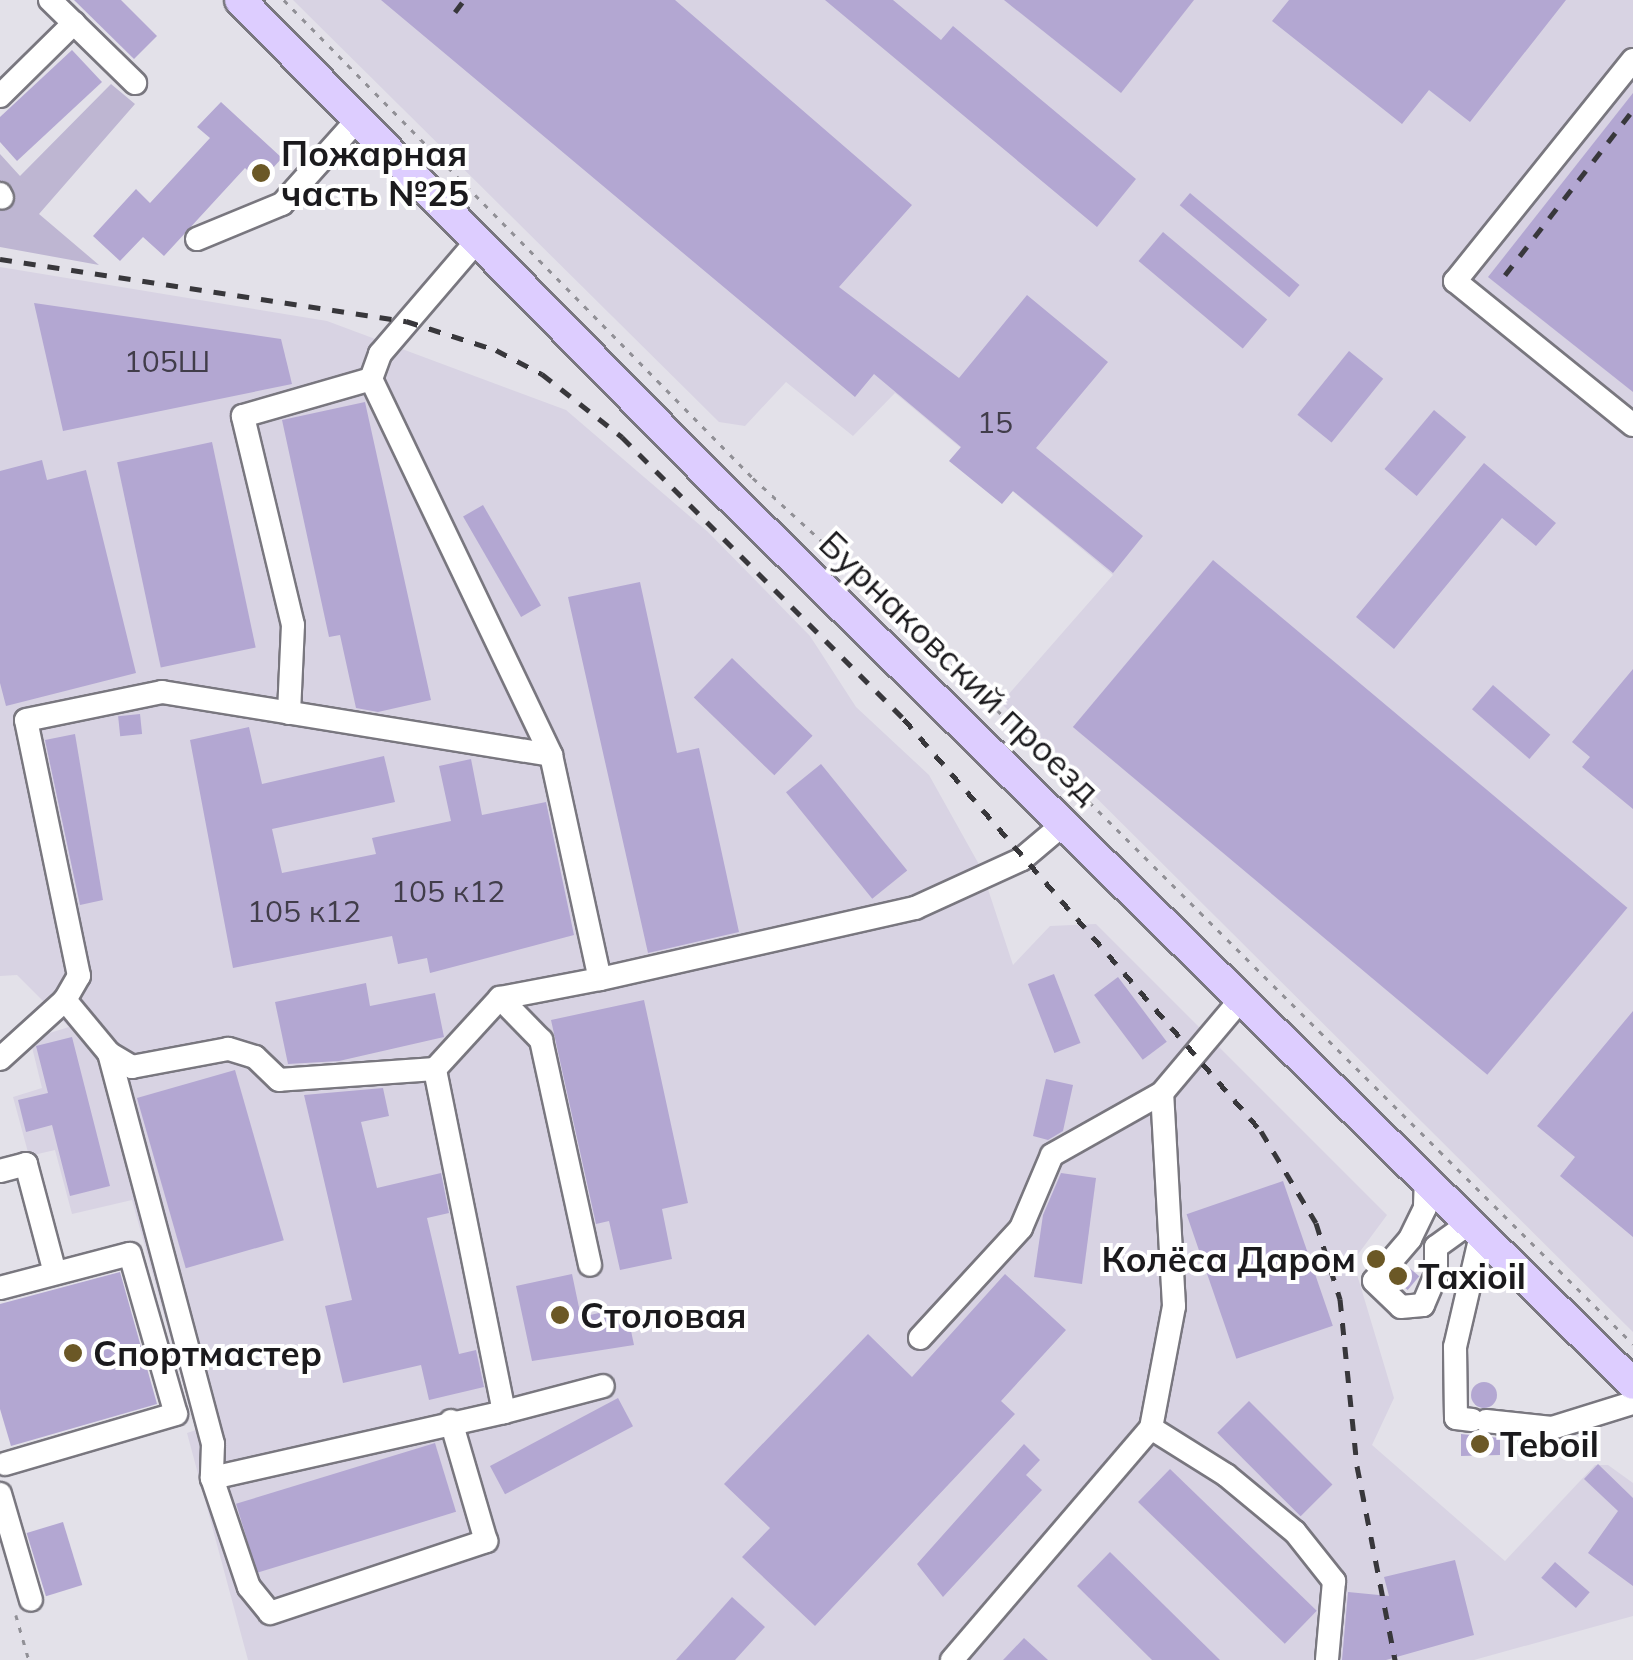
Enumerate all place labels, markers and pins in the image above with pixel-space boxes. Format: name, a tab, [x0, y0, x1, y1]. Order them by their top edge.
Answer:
place label: Пожарная часть №25	[281, 132, 469, 214]
marker: Пожарная часть №25	[250, 162, 272, 184]
place label: Колёса Даром	[1102, 1238, 1356, 1280]
marker: Колёса Даром	[1365, 1248, 1387, 1270]
place label: Taxioil	[1418, 1255, 1526, 1297]
marker: Taxioil	[1387, 1265, 1409, 1287]
place label: Столовая	[580, 1294, 747, 1336]
marker: Столовая	[549, 1304, 571, 1326]
place label: Спортмастер	[93, 1332, 322, 1374]
marker: Спортмастер	[62, 1342, 84, 1364]
place label: Teboil	[1500, 1423, 1599, 1465]
marker: Teboil	[1469, 1433, 1491, 1455]

